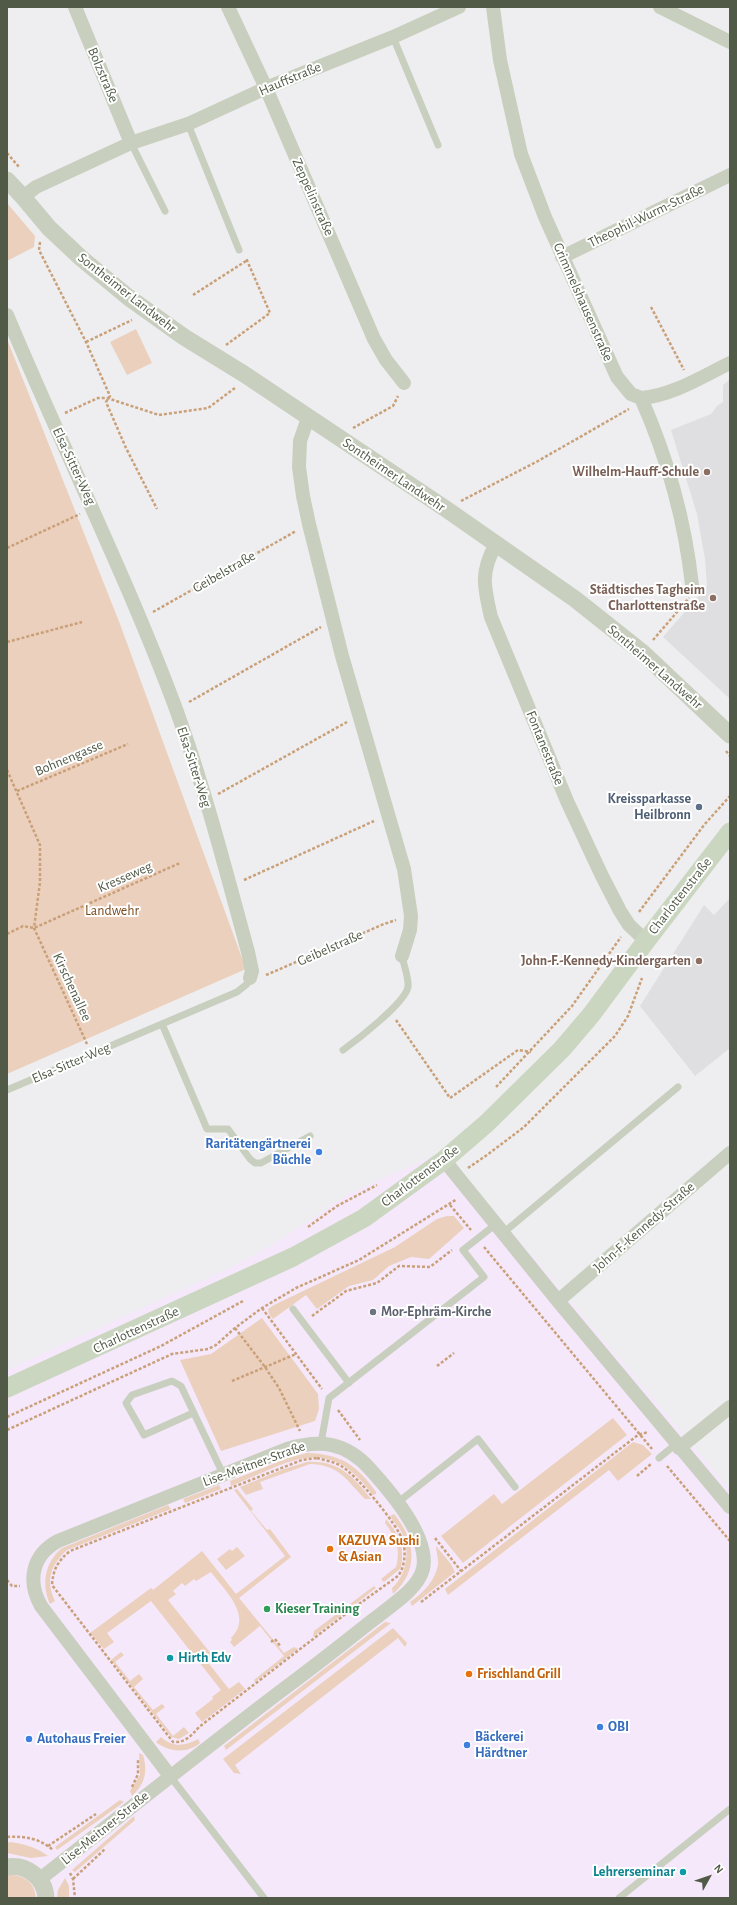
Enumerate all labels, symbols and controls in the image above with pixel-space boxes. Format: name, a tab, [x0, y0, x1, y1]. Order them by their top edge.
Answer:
street label: Bolzstraße	[84, 45, 122, 105]
street label: Hauffstraße	[256, 58, 324, 100]
street label: Zeppelinstraße	[288, 156, 338, 238]
street label: Theophil-Wurm-Straße	[585, 181, 707, 251]
street label: Grimmelshausenstraße	[549, 240, 617, 364]
street label: Sontheimer Landwehr	[74, 249, 180, 337]
street label: Elsa-Sitter-Weg	[49, 425, 99, 507]
street label: Sontheimer Landwehr	[339, 434, 449, 516]
place label: Wilhelm-Hauff-Schule	[572, 464, 699, 480]
marker: Wilhelm-Hauff-Schule	[702, 467, 712, 477]
street label: Geibelstraße	[190, 547, 258, 597]
place label: Städtisches Tagheim Charlottenstraße	[590, 582, 705, 614]
marker: Städtisches Tagheim Charlottenstraße	[708, 593, 718, 603]
street label: Sontheimer Landwehr	[604, 621, 706, 713]
street label: Fontanestraße	[522, 708, 568, 788]
street label: Elsa-Sitter-Weg	[173, 725, 215, 809]
street label: Bohnengasse	[32, 736, 106, 780]
place label: Kreissparkasse Heilbronn	[608, 791, 691, 824]
marker: Kreissparkasse Heilbronn	[694, 802, 704, 812]
street label: Charlottenstraße	[645, 854, 715, 938]
street label: Kresseweg	[95, 858, 155, 896]
park label: Landwehr	[85, 903, 139, 919]
street label: Geibelstraße	[295, 926, 365, 970]
street label: Kirschenallee	[49, 950, 95, 1024]
place label: John-F.-Kennedy-Kindergarten	[521, 953, 691, 969]
marker: John-F.-Kennedy-Kindergarten	[694, 956, 704, 966]
street label: Elsa-Sitter-Weg	[29, 1039, 113, 1087]
place label: Raritätengärtnerei Büchle	[205, 1136, 311, 1168]
street label: Charlottenstraße	[378, 1141, 462, 1211]
marker: Raritätengärtnerei Büchle	[314, 1147, 324, 1157]
street label: John-F.-Kennedy-Straße	[590, 1178, 698, 1276]
street label: Charlottenstraße	[90, 1303, 182, 1357]
place label: Mor-Ephräm-Kirche	[381, 1304, 491, 1320]
marker: Mor-Ephräm-Kirche	[368, 1307, 378, 1317]
street label: Lise-Meitner-Straße	[200, 1438, 308, 1490]
place label: KAZUYA Sushi & Asian	[338, 1533, 419, 1566]
marker: KAZUYA Sushi & Asian	[325, 1544, 335, 1554]
place label: Kieser Training	[275, 1601, 359, 1617]
marker: Kieser Training	[262, 1604, 272, 1614]
place label: Hirth Edv	[178, 1650, 231, 1666]
marker: Hirth Edv	[165, 1653, 175, 1663]
place label: Frischland Grill	[477, 1666, 561, 1682]
marker: Frischland Grill	[464, 1669, 474, 1679]
place label: OBI	[608, 1719, 629, 1735]
marker: OBI	[595, 1722, 605, 1732]
place label: Bäckerei Härdtner	[475, 1729, 527, 1762]
place label: Autohaus Freier	[37, 1731, 126, 1747]
marker: Autohaus Freier	[24, 1734, 34, 1744]
marker: Bäckerei Härdtner	[462, 1740, 472, 1750]
street label: Lise-Meitner-Straße	[58, 1788, 152, 1868]
north arrow	[689, 1857, 729, 1897]
text: N	[712, 1862, 725, 1875]
place label: Lehrerseminar	[593, 1864, 675, 1880]
marker: Lehrerseminar	[678, 1867, 688, 1877]

